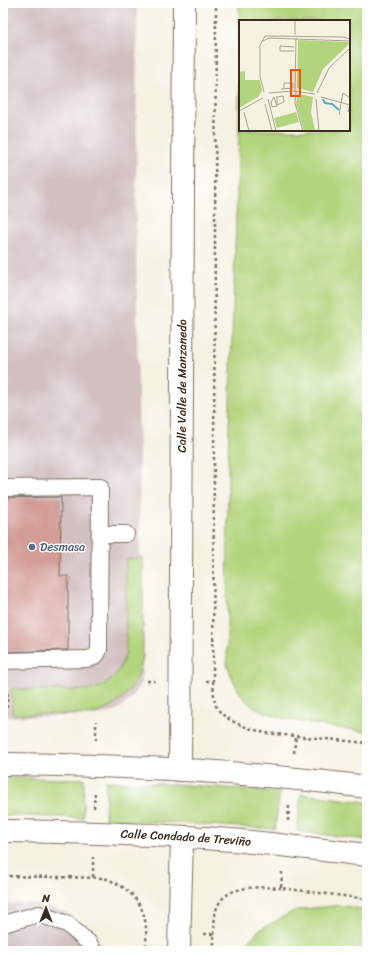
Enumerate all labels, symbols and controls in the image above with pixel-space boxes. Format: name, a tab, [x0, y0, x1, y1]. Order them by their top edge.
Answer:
inset map	[239, 20, 350, 131]
street label: Calle Valle de Manzanedo	[171, 319, 193, 453]
place label: Desmasa	[40, 536, 85, 558]
marker: Desmasa	[27, 542, 37, 552]
street label: Calle Condado de Treviño	[120, 823, 252, 853]
north arrow	[26, 888, 66, 928]
text: N	[41, 889, 50, 908]

